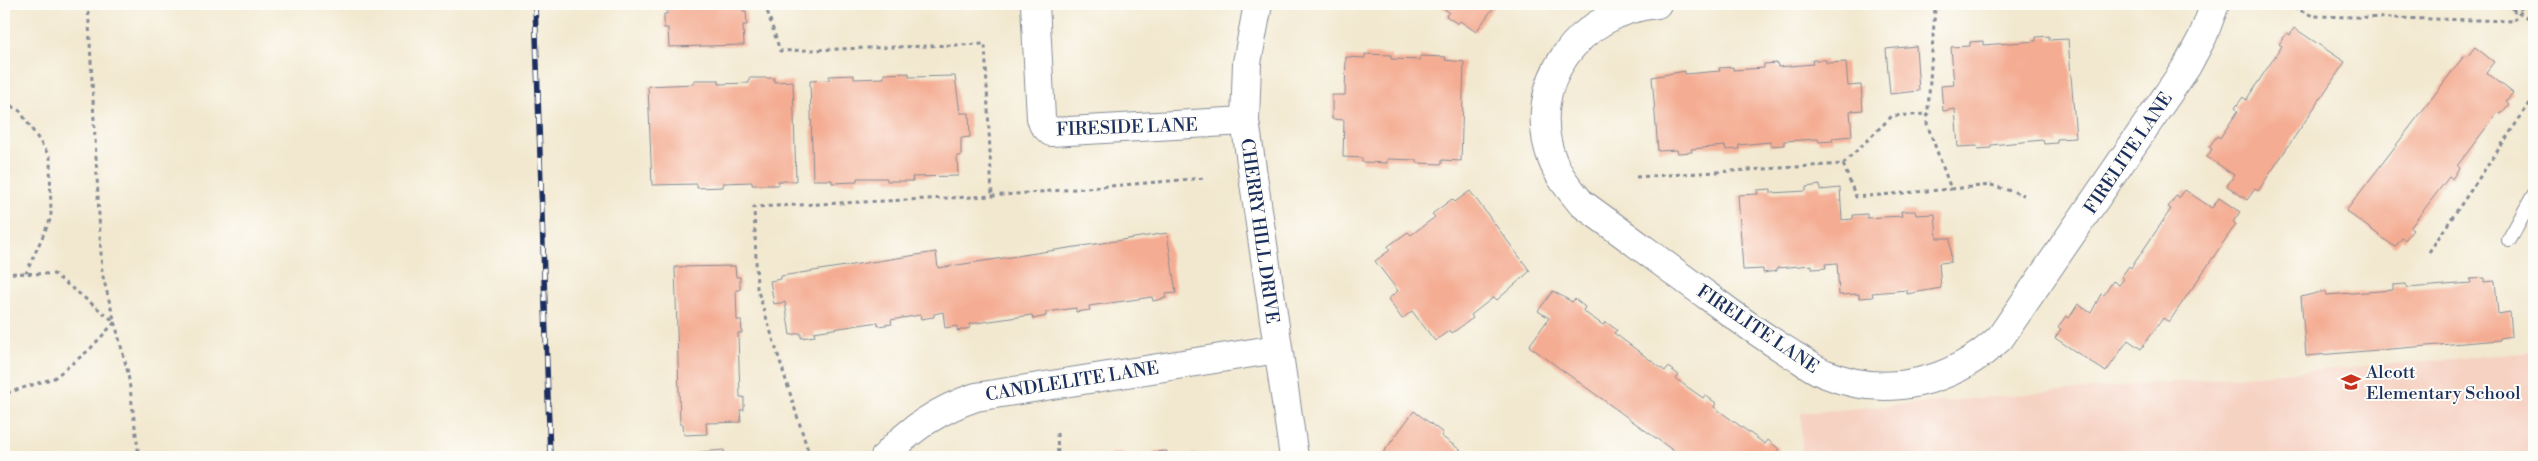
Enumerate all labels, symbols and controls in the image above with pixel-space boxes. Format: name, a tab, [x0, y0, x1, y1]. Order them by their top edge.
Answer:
street label: FIRELITE LANE	[2079, 88, 2178, 219]
street label: FIRESIDE LANE	[1056, 114, 1198, 141]
street label: CHERRY HILL DRIVE	[1235, 137, 1284, 325]
street label: FIRELITE LANE	[1692, 280, 1823, 379]
street label: CANDLELITE LANE	[984, 356, 1160, 407]
place label: Alcott Elementary School	[2365, 361, 2521, 405]
school or university icon: Alcott Elementary School	[2340, 371, 2362, 393]

